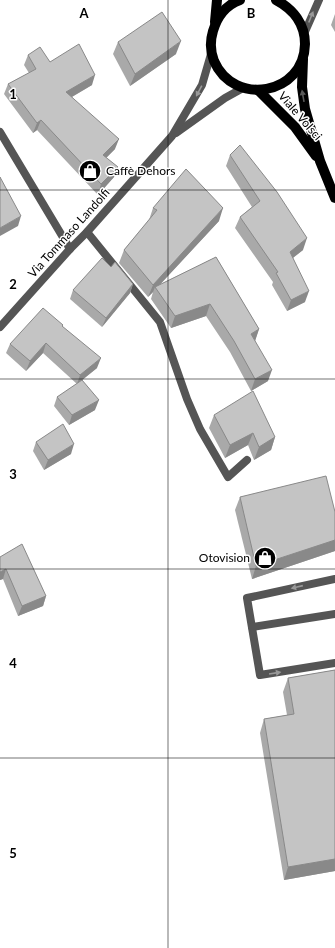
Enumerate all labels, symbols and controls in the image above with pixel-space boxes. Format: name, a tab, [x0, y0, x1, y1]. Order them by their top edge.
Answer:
text: A	[78, 5, 89, 21]
text: B	[247, 5, 256, 21]
one-way arrow	[308, 11, 314, 22]
one-way arrow	[196, 85, 203, 96]
text: 1	[9, 86, 17, 102]
street label: Viale Volsci	[275, 88, 326, 143]
one-way arrow	[300, 90, 306, 102]
shop icon: Caffè Dehors	[77, 158, 103, 184]
place label: Caffè Dehors	[106, 163, 176, 178]
street label: Via Tommaso Landolfi	[25, 185, 113, 280]
text: 2	[9, 276, 17, 292]
text: 3	[9, 466, 17, 482]
shop icon: Otovision	[252, 545, 278, 571]
place label: Otovision	[199, 550, 250, 565]
one-way arrow	[291, 585, 303, 591]
text: 4	[9, 655, 17, 671]
one-way arrow	[269, 670, 281, 676]
text: 5	[9, 845, 17, 861]

